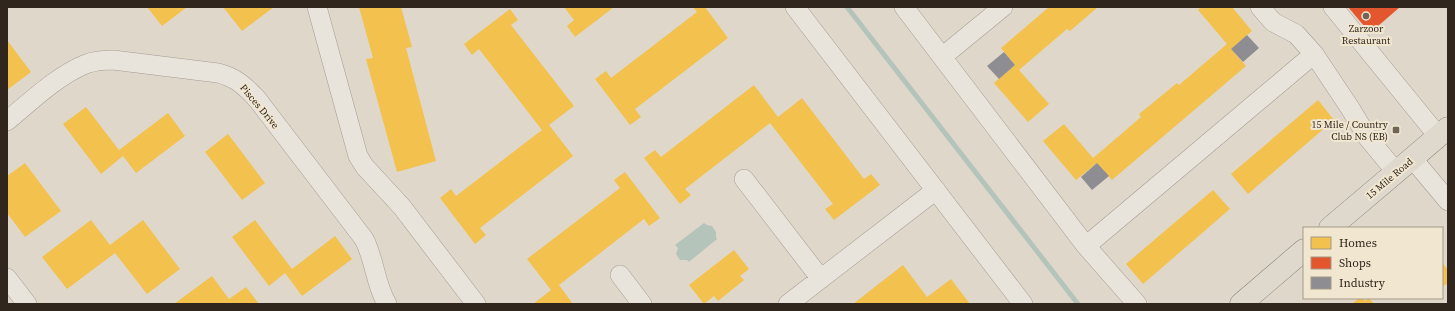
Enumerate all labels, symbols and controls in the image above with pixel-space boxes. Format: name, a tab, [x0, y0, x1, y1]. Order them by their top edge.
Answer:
marker: Zarzoor Restaurant	[1361, 11, 1371, 21]
place label: Zarzoor Restaurant	[1342, 22, 1391, 47]
street label: Pisces Drive	[237, 81, 282, 131]
place label: 15 Mile / Country Club NS (EB)	[1311, 118, 1389, 143]
marker: 15 Mile / Country Club NS (EB)	[1391, 125, 1401, 135]
street label: 15 Mile Road	[1363, 155, 1416, 202]
legend	[1303, 227, 1443, 299]
text: Homes	[1339, 235, 1377, 251]
text: Shops	[1339, 255, 1371, 271]
text: Industry	[1339, 275, 1386, 291]

